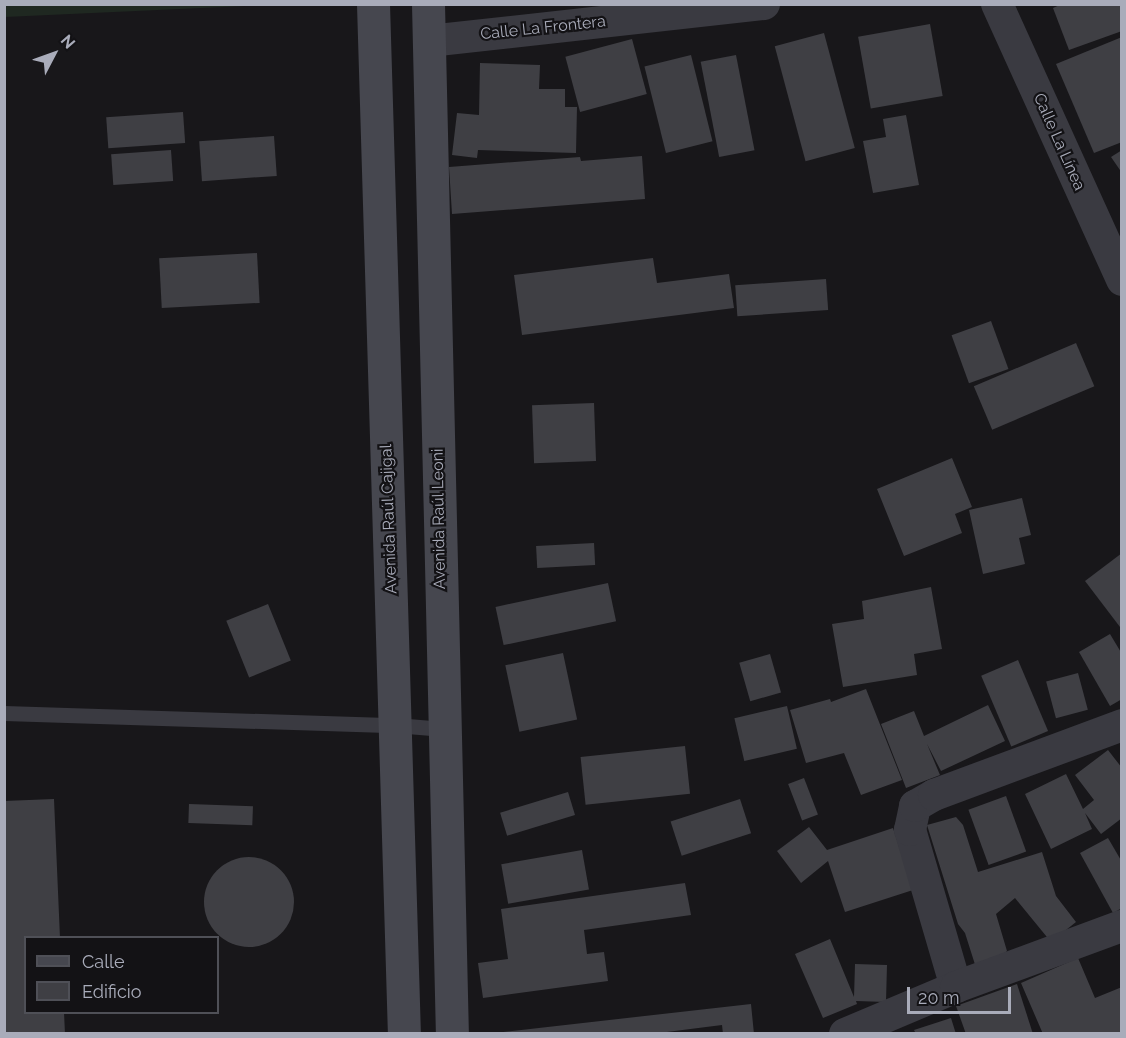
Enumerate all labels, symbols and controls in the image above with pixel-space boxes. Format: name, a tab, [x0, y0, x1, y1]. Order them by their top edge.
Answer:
street label: Calle La Frontera	[479, 12, 607, 44]
north arrow	[24, 24, 84, 84]
text: N	[57, 31, 79, 53]
street label: Calle La Línea	[1029, 90, 1089, 194]
street label: Avenida Raúl Cajigal	[377, 444, 401, 594]
street label: Avenida Raúl Leoni	[428, 448, 450, 590]
legend	[24, 936, 219, 1014]
text: Calle	[82, 951, 125, 972]
scale bar	[910, 975, 1014, 1013]
text: Edificio	[82, 981, 141, 1002]
text: 20 m	[918, 987, 960, 1008]

